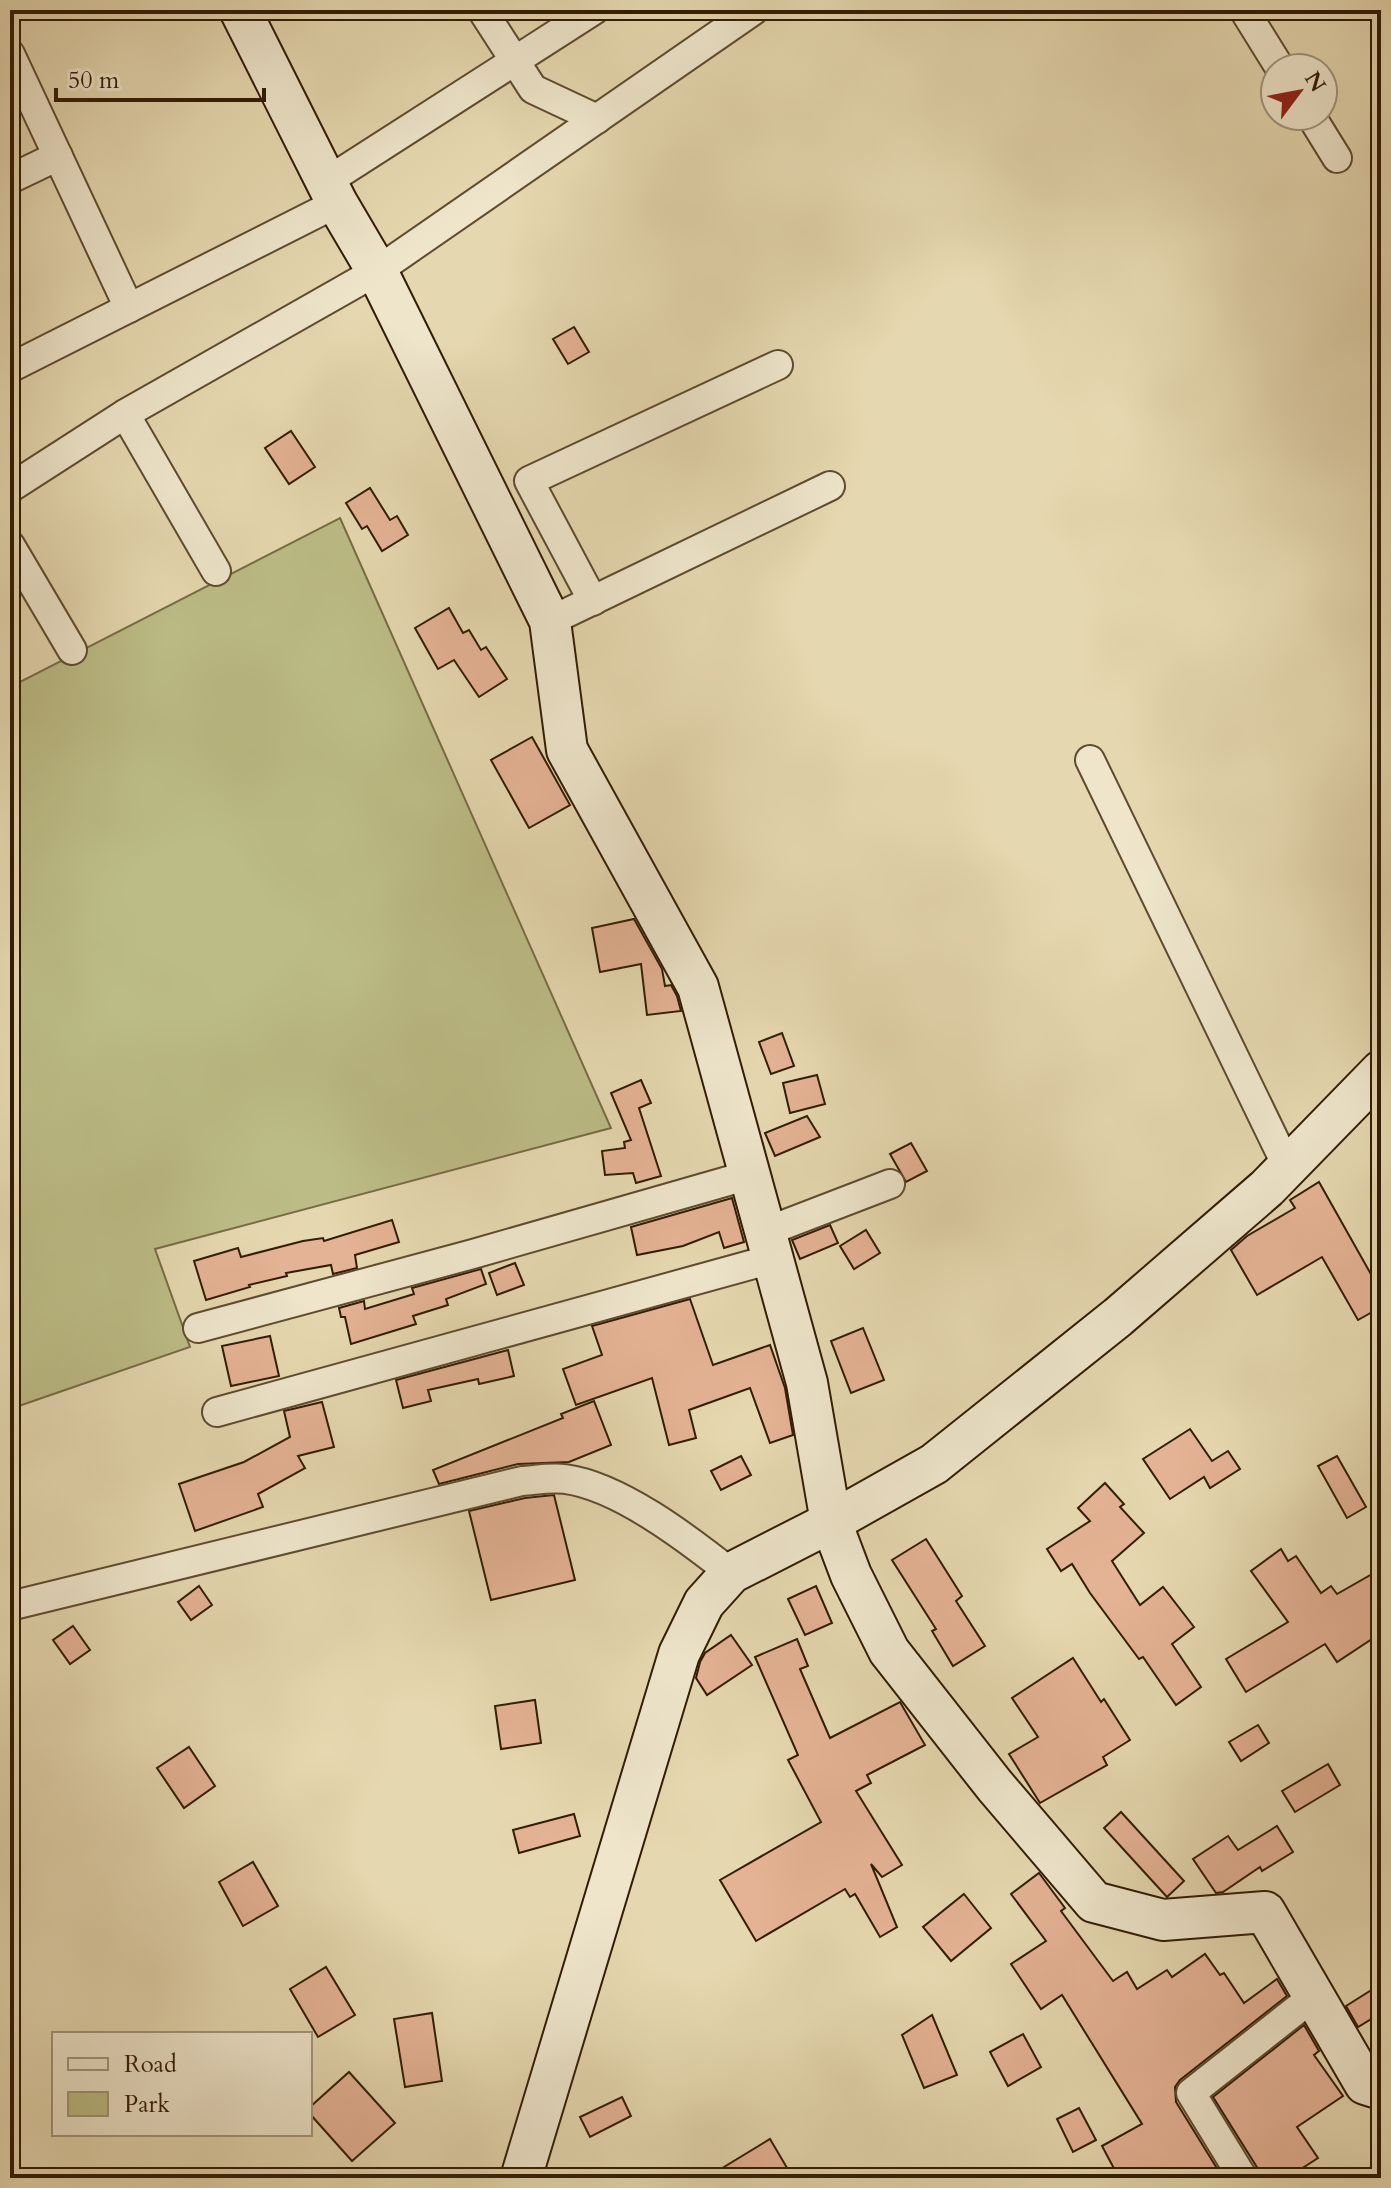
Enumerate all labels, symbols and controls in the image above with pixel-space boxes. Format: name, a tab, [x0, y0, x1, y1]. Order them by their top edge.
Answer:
scale bar	[56, 52, 264, 102]
north arrow	[1259, 52, 1339, 132]
text: 50 m	[68, 64, 120, 97]
text: N	[1297, 66, 1333, 98]
legend	[52, 2032, 312, 2136]
text: Road	[124, 2048, 177, 2081]
text: Park	[124, 2088, 170, 2121]

